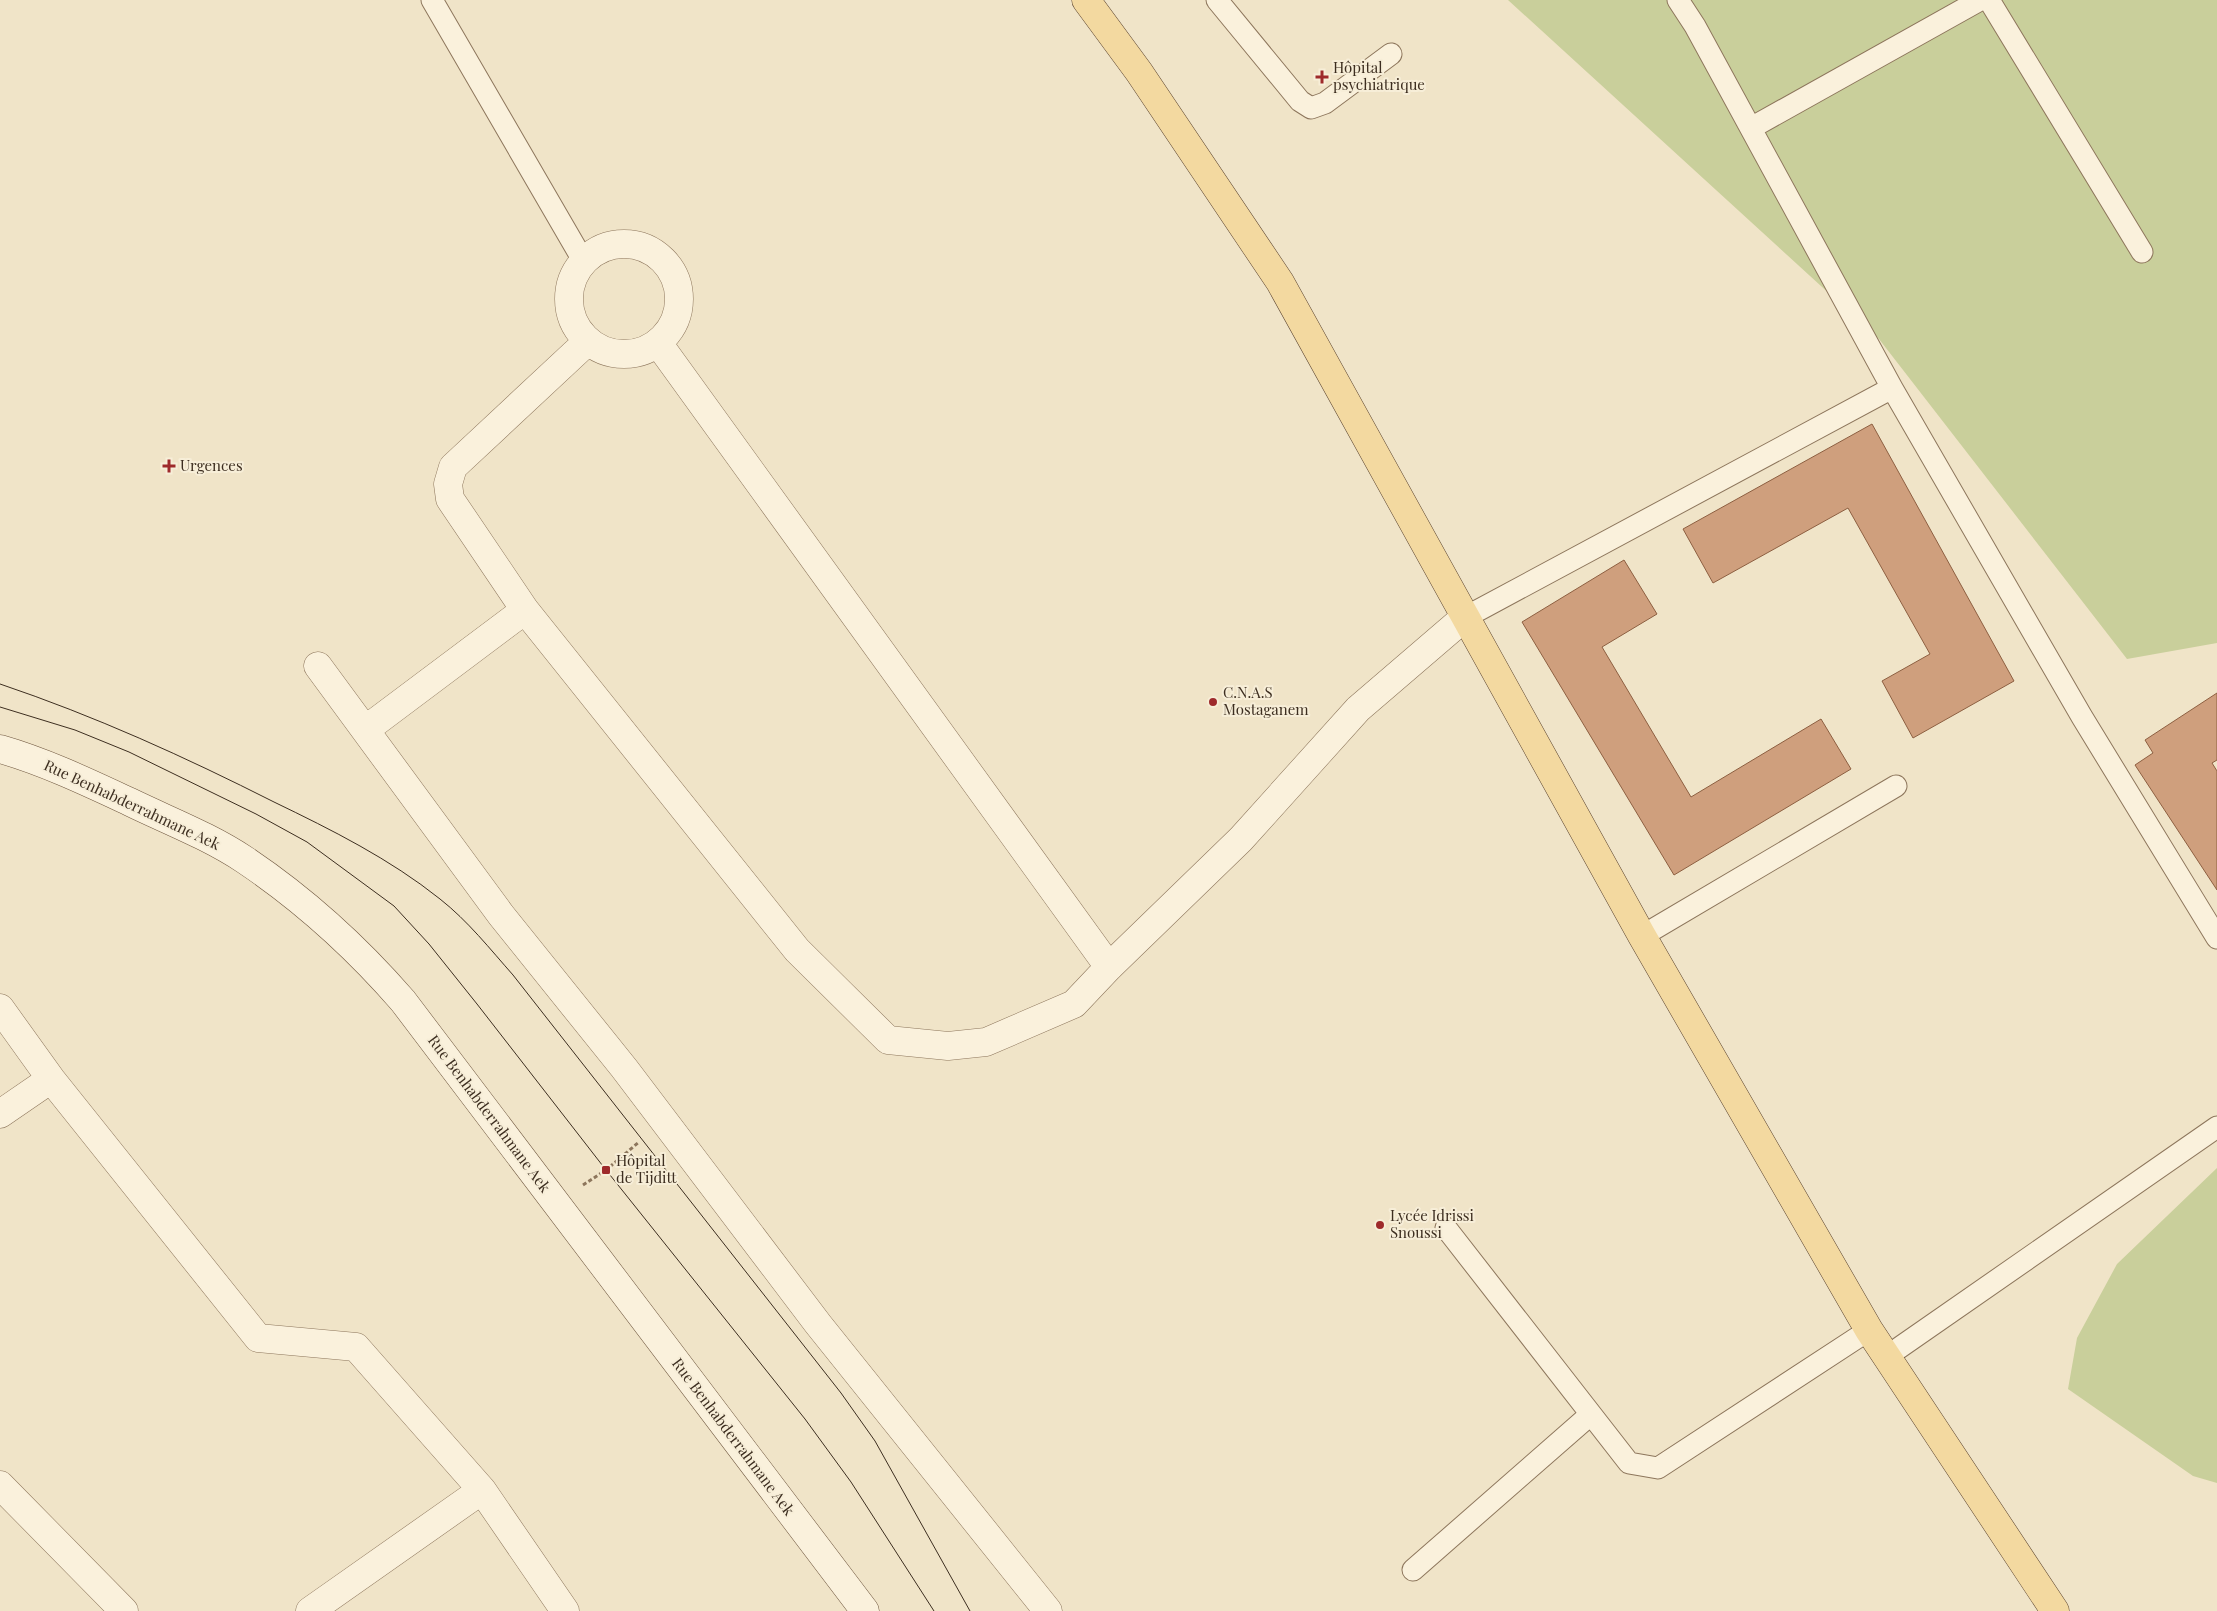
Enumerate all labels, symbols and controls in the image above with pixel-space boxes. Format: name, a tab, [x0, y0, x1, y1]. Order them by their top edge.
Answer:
place label: Hôpital psychiatrique	[1333, 57, 1425, 94]
marker: Hôpital psychiatrique	[1315, 70, 1329, 84]
place label: Urgences	[180, 455, 243, 475]
marker: Urgences	[162, 459, 176, 473]
place label: C.N.A.S Mostaganem	[1223, 682, 1309, 719]
marker: C.N.A.S Mostaganem	[1207, 696, 1219, 708]
street label: Rue Benhabderrahmane Aek	[41, 754, 224, 854]
street label: Rue Benhabderrahmane Aek	[424, 1031, 556, 1197]
place label: Hôpital de Tijditt	[616, 1150, 677, 1187]
marker: Hôpital de Tijditt	[600, 1164, 612, 1176]
place label: Lycée Idrissi Snoussi	[1390, 1205, 1475, 1242]
marker: Lycée Idrissi Snoussi	[1374, 1219, 1386, 1231]
street label: Rue Benhabderrahmane Aek	[668, 1354, 800, 1520]

